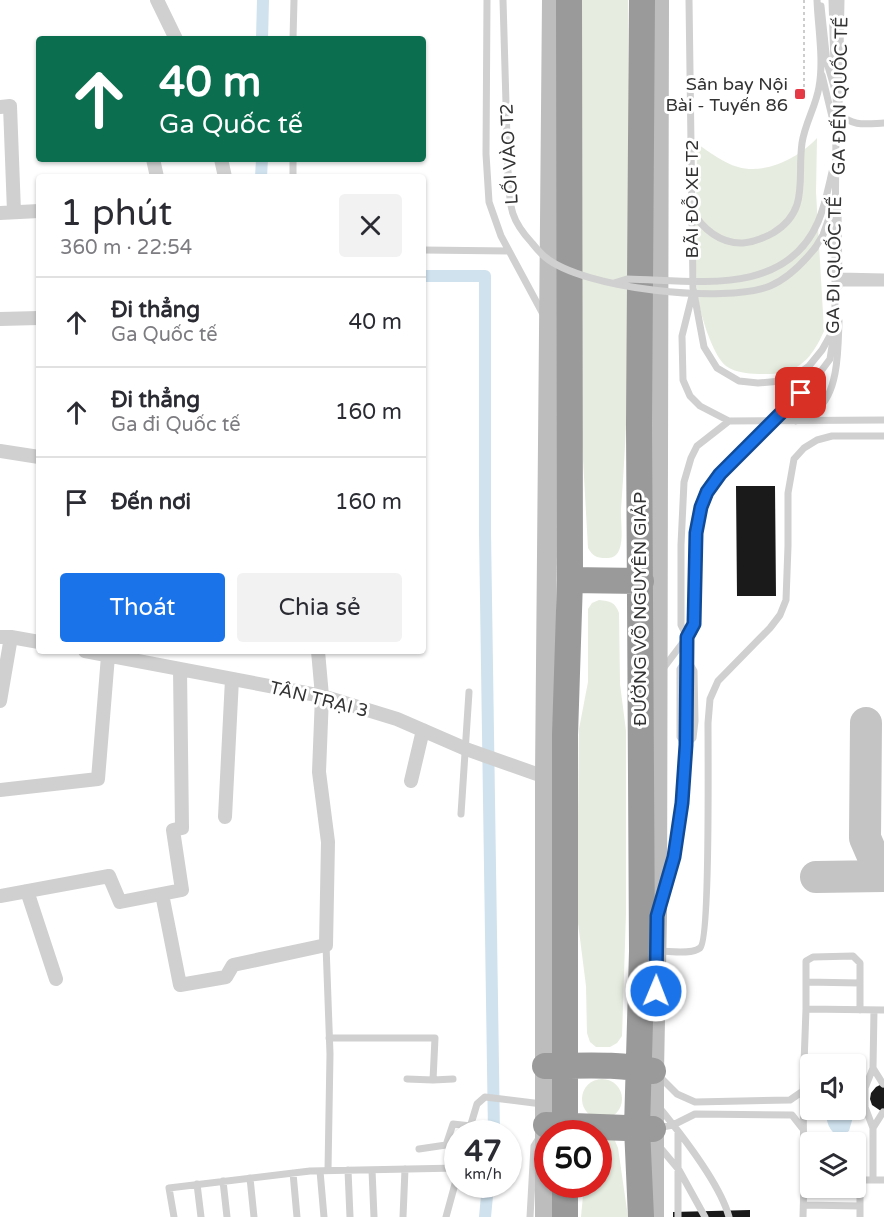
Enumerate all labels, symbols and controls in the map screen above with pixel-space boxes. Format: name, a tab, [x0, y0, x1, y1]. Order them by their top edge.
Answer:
street label: GA ĐẾN QUỐC TẾ	[828, 17, 852, 175]
text: 40 m	[159, 57, 261, 108]
icon: ahead	[60, 60, 138, 138]
place label: Sân bay Nội Bài - Tuyến 86	[665, 73, 788, 116]
marker: Sân bay Nội Bài - Tuyến 86	[793, 87, 807, 101]
street label: LỐI VÀO T2	[495, 103, 523, 205]
text: Ga Quốc tế	[159, 108, 303, 141]
street label: BÃI ĐỖ XE T2	[681, 139, 703, 259]
text: 1 phút	[60, 192, 172, 235]
button: close	[339, 194, 402, 257]
street label: GA ĐI QUỐC TẾ	[822, 196, 846, 334]
text: 360 m · 22:54	[60, 236, 192, 260]
text: Đi thẳng	[111, 297, 200, 323]
icon: ahead	[60, 306, 93, 339]
text: 40 m	[348, 309, 402, 335]
text: Ga Quốc tế	[111, 323, 218, 347]
pin	[775, 367, 826, 418]
icon: arrive	[784, 376, 817, 409]
text: Đi thẳng	[111, 387, 200, 413]
icon: ahead	[60, 396, 93, 429]
text: 160 m	[335, 399, 402, 425]
text: Ga đi Quốc tế	[111, 413, 241, 437]
icon: arrive	[60, 486, 93, 519]
text: Đến nơi	[111, 489, 191, 515]
text: 160 m	[335, 489, 402, 515]
street label: ĐƯỜNG VÕ NGUYÊN GIÁP	[629, 492, 651, 726]
button: Thoát	[60, 573, 225, 642]
button: Chia sẻ	[237, 573, 402, 642]
street label: TÂN TRẠI 3	[267, 676, 371, 722]
position arrow	[624, 959, 688, 1023]
map controls	[800, 1054, 866, 1198]
button: sound	[800, 1054, 866, 1120]
speed limit sign: 50	[534, 1120, 612, 1198]
button: layers	[800, 1132, 866, 1198]
text: 47	[464, 1133, 502, 1170]
text: km/h	[464, 1165, 502, 1183]

